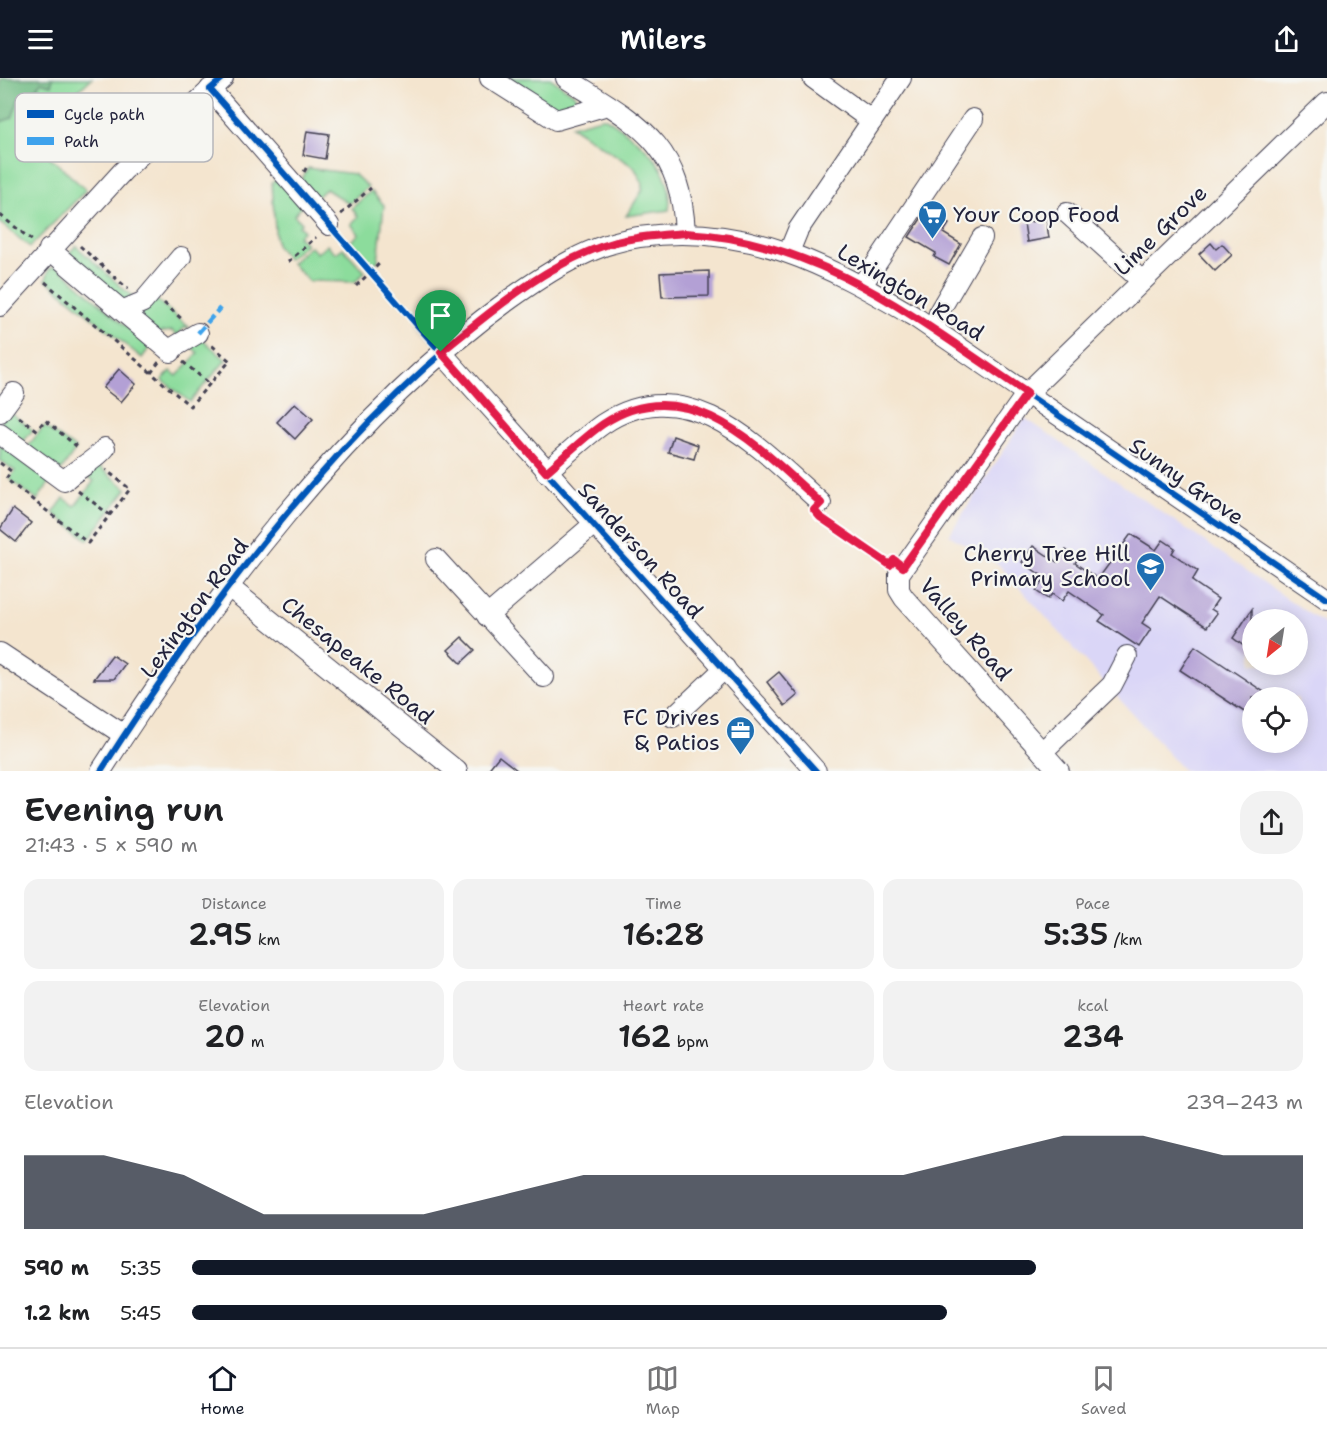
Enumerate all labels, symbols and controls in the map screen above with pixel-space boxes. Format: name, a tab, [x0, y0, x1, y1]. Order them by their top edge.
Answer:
text: Milers	[620, 21, 707, 58]
icon: menu	[24, 23, 57, 56]
icon: share	[1270, 23, 1303, 56]
legend	[15, 93, 213, 162]
text: Cycle path	[64, 104, 145, 125]
text: Path	[64, 131, 99, 152]
street label: Lime Grove	[1107, 179, 1213, 282]
supermarket icon: Your Coop Food	[916, 198, 948, 240]
place label: Your Coop Food	[953, 200, 1120, 229]
street label: Lexington Road	[832, 237, 990, 348]
pin	[415, 290, 466, 352]
icon: arrive	[424, 299, 457, 332]
street label: Sunny Grove	[1123, 431, 1250, 532]
street label: Sanderson Road	[572, 476, 710, 625]
street label: Lexington Road	[134, 532, 255, 684]
place label: Cherry Tree Hill Primary School	[964, 539, 1130, 593]
school or university icon: Cherry Tree Hill Primary School	[1135, 550, 1167, 592]
street label: Valley Road	[913, 572, 1018, 687]
street label: Chesapeake Road	[275, 590, 440, 731]
north arrow	[1242, 609, 1308, 675]
map controls	[1242, 609, 1308, 753]
button: locate	[1242, 687, 1308, 753]
place label: FC Drives & Patios	[623, 703, 720, 757]
office icon: FC Drives & Patios	[725, 714, 757, 756]
text: Evening run	[24, 787, 224, 832]
button: share	[1240, 791, 1303, 854]
text: 21:43 · 5 × 590 m	[24, 832, 198, 858]
text: Distance	[201, 893, 267, 914]
text: Time	[645, 893, 682, 914]
text: Pace	[1075, 893, 1110, 914]
text: 2.95	[188, 914, 252, 955]
text: 16:28	[622, 914, 705, 955]
text: 5:35	[1043, 914, 1108, 955]
text: km	[252, 929, 280, 950]
text: /km	[1108, 929, 1142, 950]
text: Elevation	[198, 995, 270, 1016]
text: Heart rate	[623, 995, 704, 1016]
text: kcal	[1077, 995, 1108, 1016]
text: 20	[204, 1016, 245, 1057]
text: 162	[618, 1016, 671, 1057]
text: 234	[1062, 1016, 1124, 1057]
text: m	[245, 1031, 264, 1052]
text: bpm	[671, 1031, 709, 1052]
text: Elevation	[24, 1089, 114, 1115]
text: 239–243 m	[1186, 1089, 1303, 1115]
text: 590 m	[24, 1255, 89, 1281]
text: 5:35	[120, 1255, 162, 1281]
text: 1.2 km	[24, 1300, 90, 1326]
text: 5:45	[120, 1300, 161, 1326]
tab: Home	[201, 1362, 245, 1419]
tab: Map	[646, 1362, 680, 1419]
tab: Saved	[1081, 1362, 1126, 1419]

